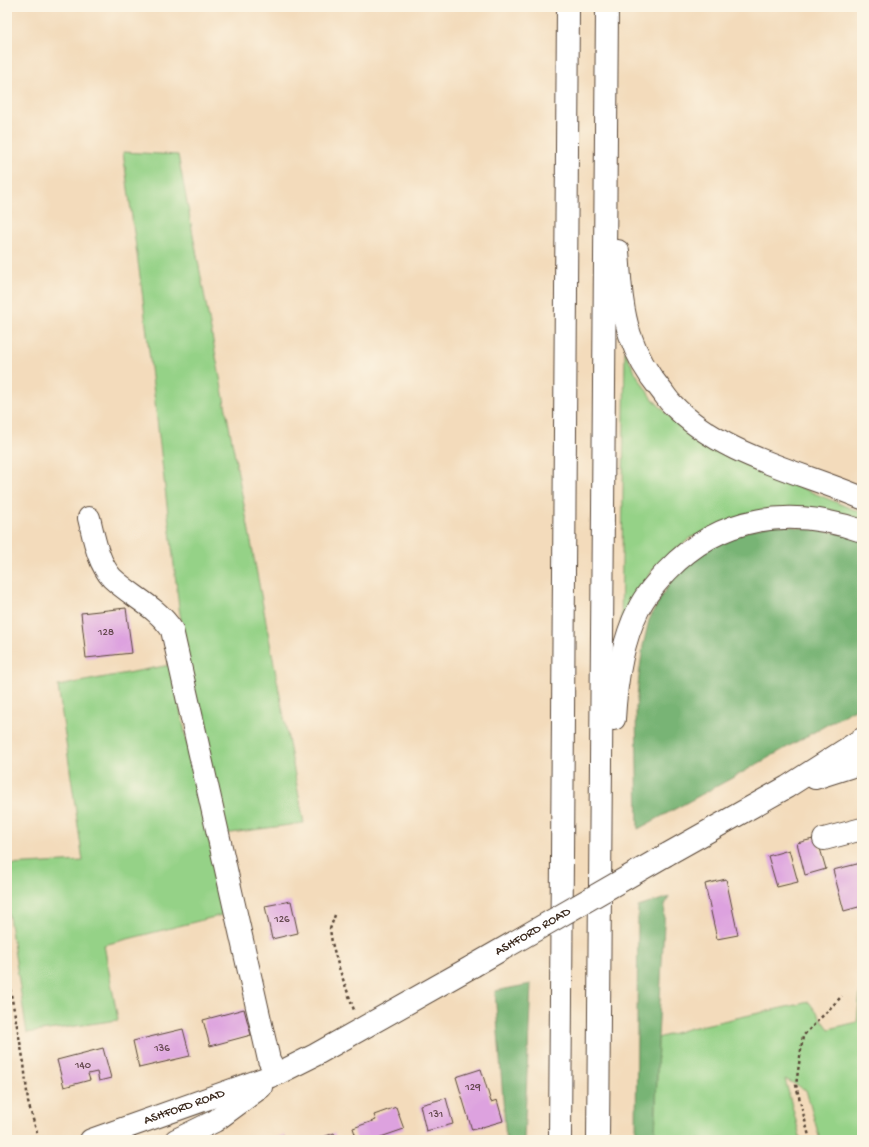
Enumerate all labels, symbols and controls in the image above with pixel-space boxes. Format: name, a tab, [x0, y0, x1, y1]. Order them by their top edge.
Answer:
house number: 128	[97, 627, 114, 639]
street label: ASHFORD ROAD	[492, 904, 574, 959]
house number: 126	[273, 914, 290, 926]
house number: 136	[153, 1043, 170, 1055]
house number: 140	[74, 1060, 91, 1072]
house number: 129	[464, 1082, 481, 1094]
street label: ASHFORD ROAD	[142, 1085, 227, 1128]
house number: 131	[428, 1109, 443, 1121]

